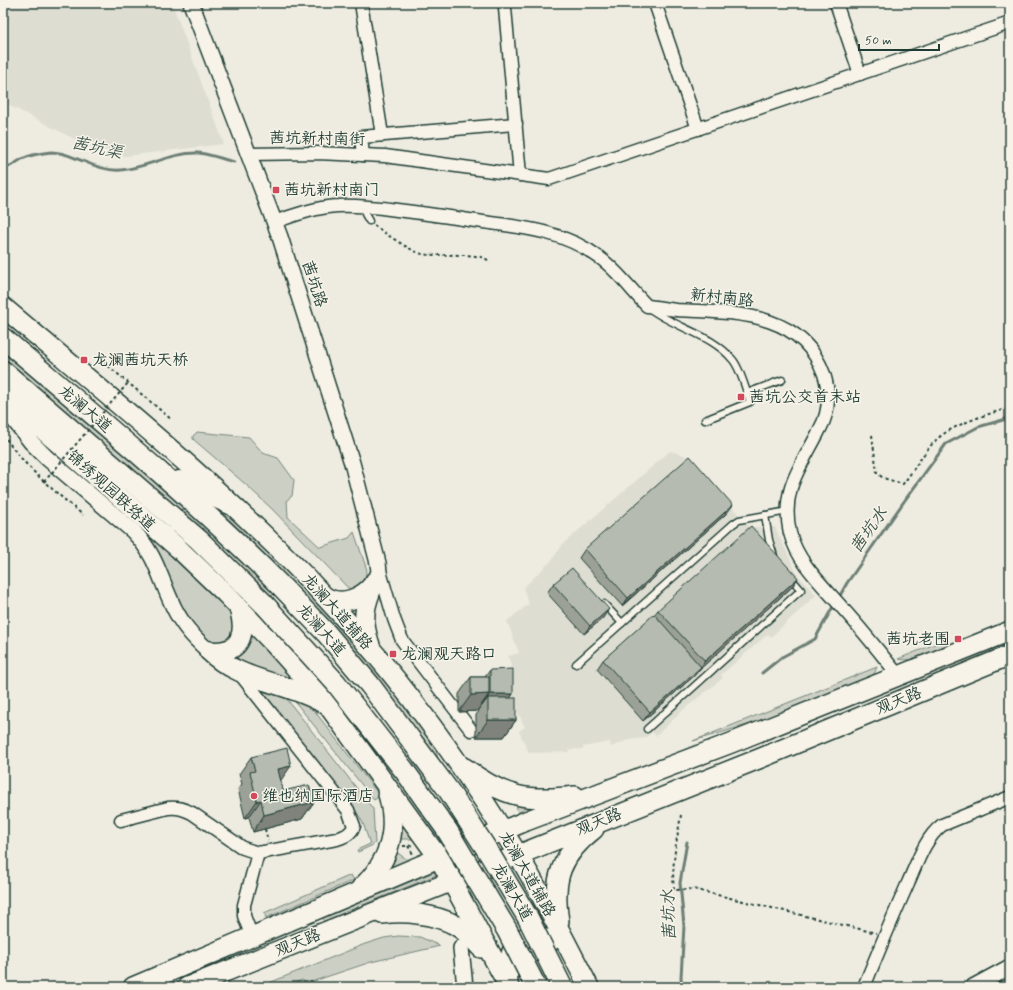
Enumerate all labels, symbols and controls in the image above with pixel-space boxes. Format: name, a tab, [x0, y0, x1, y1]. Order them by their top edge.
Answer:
scale bar	[859, 26, 939, 52]
text: 50 m	[865, 33, 892, 49]
street label: 茜坑新村南街	[269, 128, 365, 150]
water label: 茜坑渠	[70, 132, 126, 165]
place label: 茜坑新村南门	[284, 180, 380, 201]
marker: 茜坑新村南门	[271, 185, 281, 195]
street label: 茜坑路	[297, 258, 331, 310]
street label: 新村南路	[689, 284, 755, 312]
place label: 龙澜茜坑天桥	[92, 350, 188, 371]
marker: 龙澜茜坑天桥	[79, 355, 89, 365]
street label: 龙澜大道	[54, 380, 116, 438]
place label: 茜坑公交首末站	[749, 387, 861, 408]
marker: 茜坑公交首末站	[736, 392, 746, 402]
street label: 锦绣观园联络道	[62, 446, 160, 536]
water label: 茜坑水	[845, 502, 893, 557]
street label: 龙澜大道辅路	[298, 570, 376, 654]
street label: 龙澜大道	[292, 600, 350, 660]
place label: 茜坑老围	[886, 629, 950, 650]
marker: 茜坑老围	[953, 634, 963, 644]
place label: 龙澜观天路口	[401, 644, 497, 665]
marker: 龙澜观天路口	[388, 649, 398, 659]
street label: 观天路	[873, 682, 925, 720]
place label: 维也纳国际酒店	[262, 786, 374, 807]
marker: 维也纳国际酒店	[249, 791, 259, 801]
street label: 观天路	[573, 803, 625, 841]
street label: 龙澜大道辅路	[495, 828, 559, 920]
street label: 龙澜大道	[488, 859, 536, 925]
water label: 茜坑水	[657, 888, 681, 941]
street label: 观天路	[272, 924, 324, 962]

